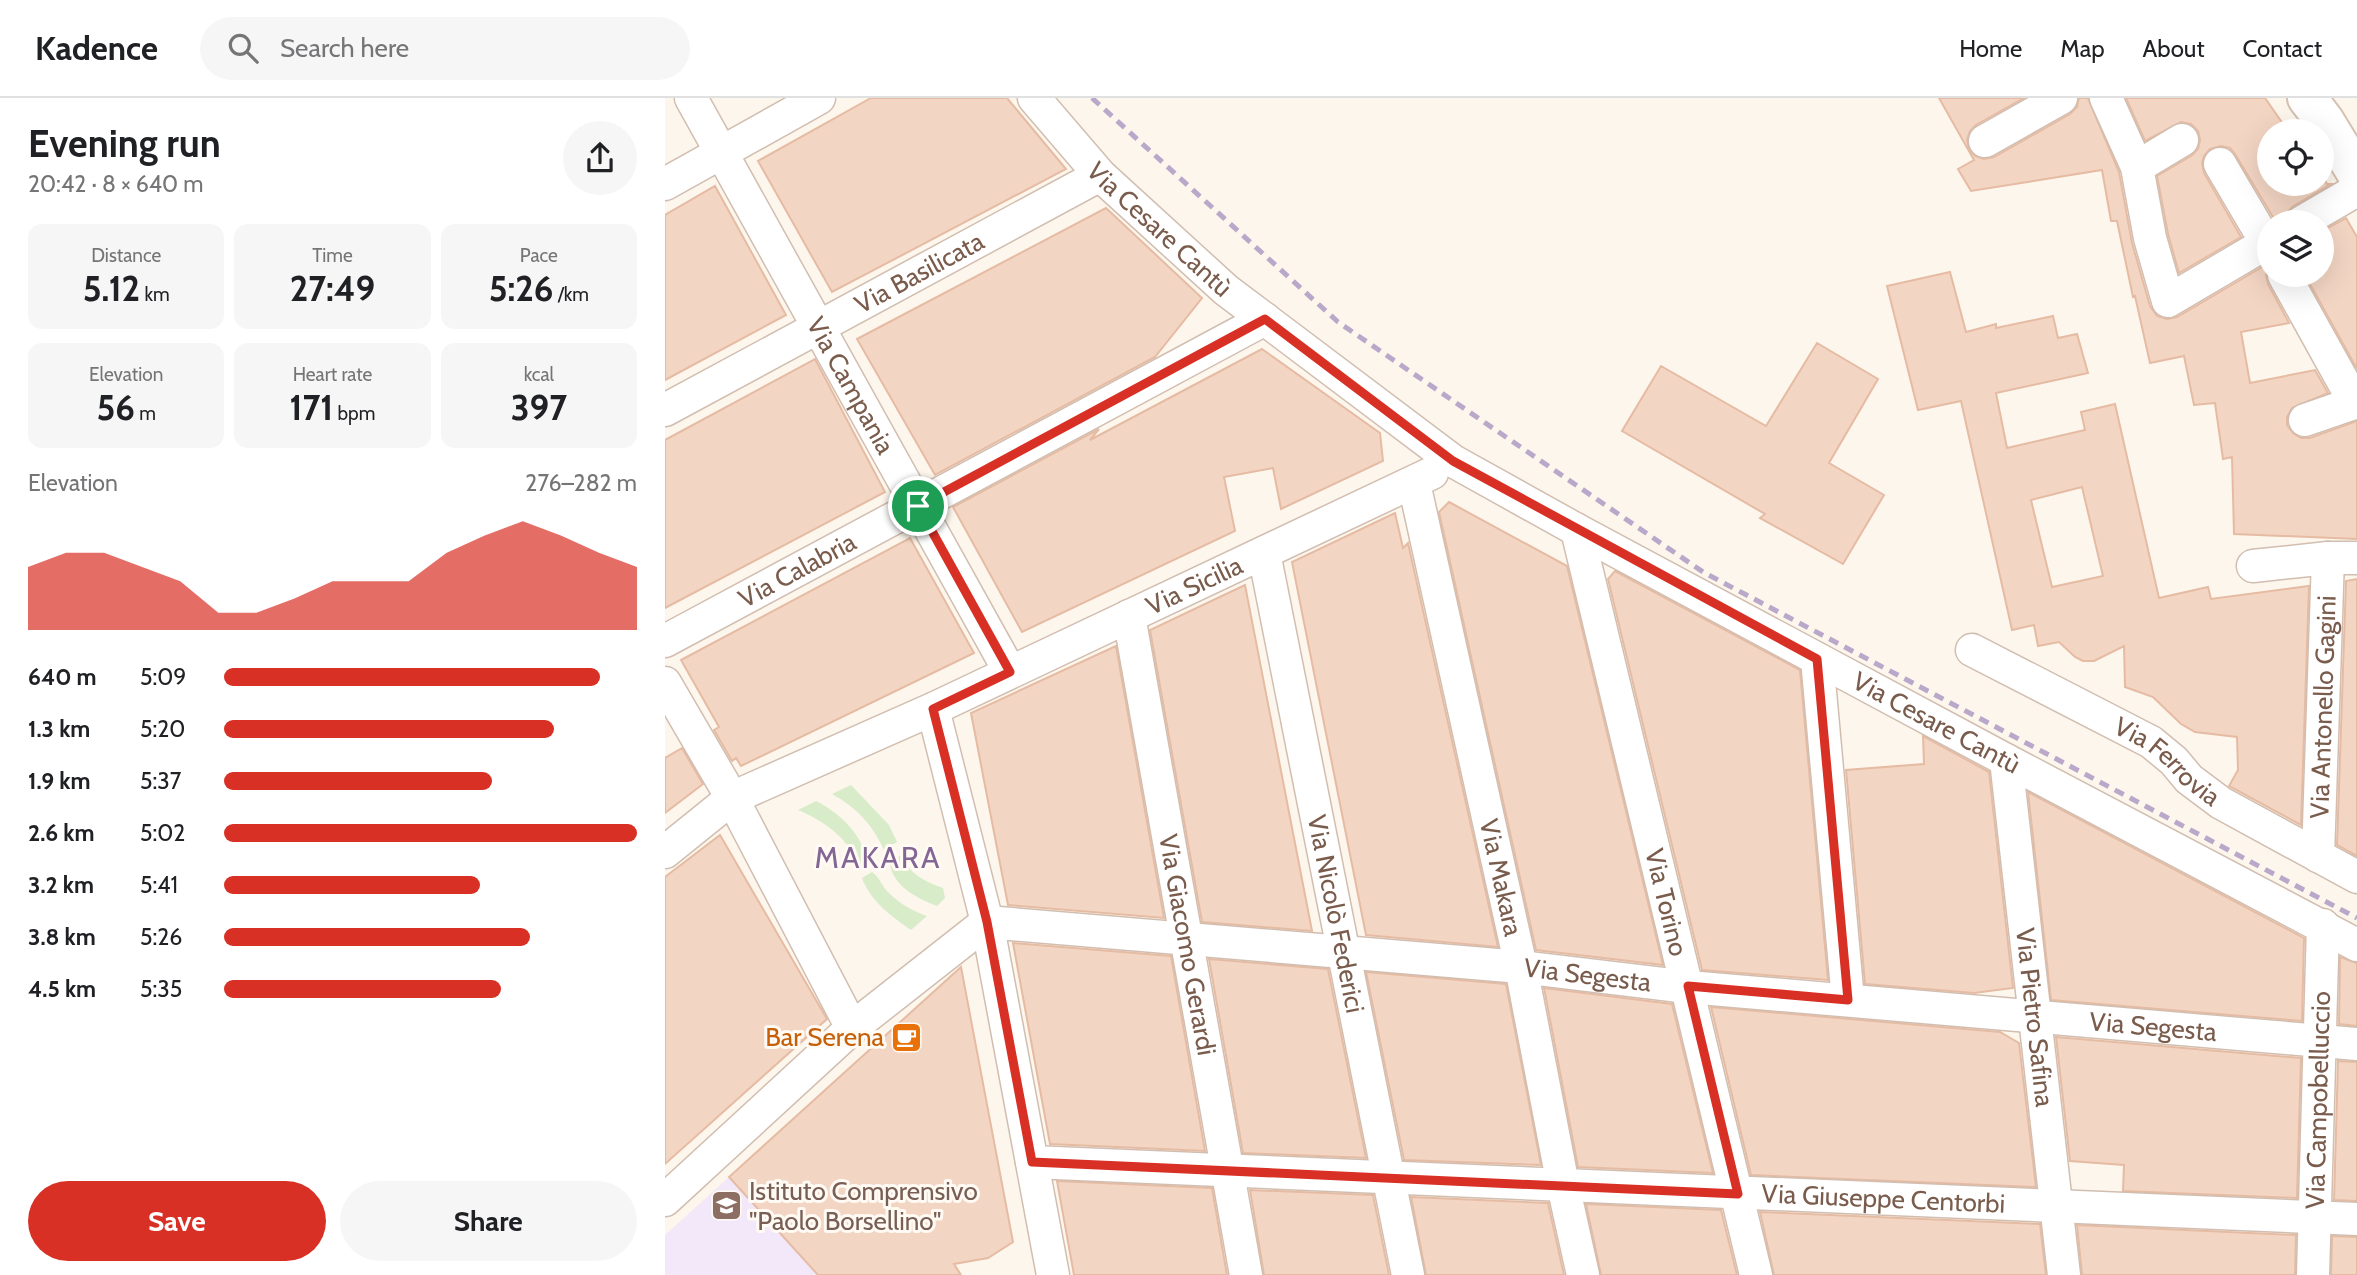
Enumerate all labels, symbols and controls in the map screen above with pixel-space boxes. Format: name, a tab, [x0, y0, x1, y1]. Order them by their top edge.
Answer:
search box	[200, 17, 690, 80]
text: Kadence	[35, 28, 158, 68]
icon: search	[224, 29, 262, 67]
text: Search here	[280, 32, 409, 64]
text: Home	[1959, 34, 2022, 63]
text: Map	[2060, 34, 2105, 63]
text: About	[2143, 34, 2205, 63]
text: Contact	[2243, 34, 2322, 63]
map controls	[2257, 119, 2334, 287]
button: locate	[2257, 119, 2334, 196]
text: Evening run	[28, 120, 221, 167]
button: share	[563, 121, 637, 195]
street label: Via Cesare Cantù	[1080, 155, 1239, 304]
text: 20:42 · 8 × 640 m	[28, 170, 203, 198]
button: layers	[2257, 210, 2334, 287]
street label: Via Basilicata	[849, 225, 990, 320]
text: Distance	[91, 244, 161, 267]
text: Time	[312, 244, 353, 267]
text: Pace	[520, 244, 558, 267]
text: 5.12	[83, 267, 140, 310]
text: 27:49	[290, 267, 375, 310]
text: 5:26	[489, 267, 553, 310]
text: km	[140, 283, 170, 306]
text: /km	[553, 283, 589, 306]
street label: Via Campania	[800, 311, 902, 460]
text: Elevation	[89, 363, 163, 386]
text: Heart rate	[293, 363, 372, 386]
text: kcal	[524, 363, 554, 386]
text: 56	[96, 386, 135, 429]
text: 171	[290, 386, 333, 429]
text: 397	[511, 386, 567, 429]
text: m	[135, 402, 156, 425]
text: bpm	[333, 402, 375, 425]
text: Elevation	[28, 469, 118, 497]
text: 276–282 m	[525, 469, 637, 497]
pin	[888, 476, 948, 536]
icon: arrive	[899, 487, 937, 525]
street label: Via Calabria	[733, 525, 862, 615]
street label: Via Sicilia	[1141, 549, 1248, 622]
street label: Via Antonello Gagini	[2303, 595, 2343, 819]
text: 640 m	[28, 663, 97, 691]
text: 5:09	[140, 663, 186, 691]
street label: Via Cesare Cantù	[1847, 665, 2026, 781]
street label: Via Ferrovia	[2109, 710, 2227, 813]
text: 1.3 km	[28, 715, 90, 743]
text: 5:20	[140, 715, 185, 743]
text: 1.9 km	[28, 767, 91, 795]
text: 5:37	[140, 767, 181, 795]
street label: Via Nicolò Federici	[1301, 812, 1371, 1016]
street label: Via Makara	[1473, 816, 1530, 939]
text: 2.6 km	[28, 819, 95, 847]
text: 5:02	[140, 819, 185, 847]
street label: Via Giacomo Gerardi	[1152, 832, 1223, 1058]
district label: MAKARA	[815, 839, 941, 876]
street label: Via Torino	[1638, 845, 1695, 959]
text: 3.2 km	[28, 871, 94, 899]
text: 5:41	[140, 871, 178, 899]
text: 3.8 km	[28, 923, 96, 951]
text: 5:26	[140, 923, 182, 951]
street label: Via Pietro Safina	[2009, 926, 2061, 1109]
street label: Via Segesta	[1522, 951, 1653, 999]
text: 4.5 km	[28, 975, 96, 1003]
text: 5:35	[140, 975, 182, 1003]
street label: Via Campobelluccio	[2299, 991, 2337, 1209]
street label: Via Segesta	[2088, 1005, 2219, 1048]
cafe icon: Bar Serena	[890, 1020, 924, 1054]
place label: Bar Serena	[765, 1021, 885, 1053]
place label: Istituto Comprensivo "Paolo Borsellino"	[749, 1175, 978, 1237]
street label: Via Giuseppe Centorbi	[1761, 1177, 2006, 1220]
button: Save	[28, 1181, 326, 1261]
button: Share	[340, 1181, 637, 1261]
school or university icon: Istituto Comprensivo "Paolo Borsellino"	[709, 1189, 743, 1223]

